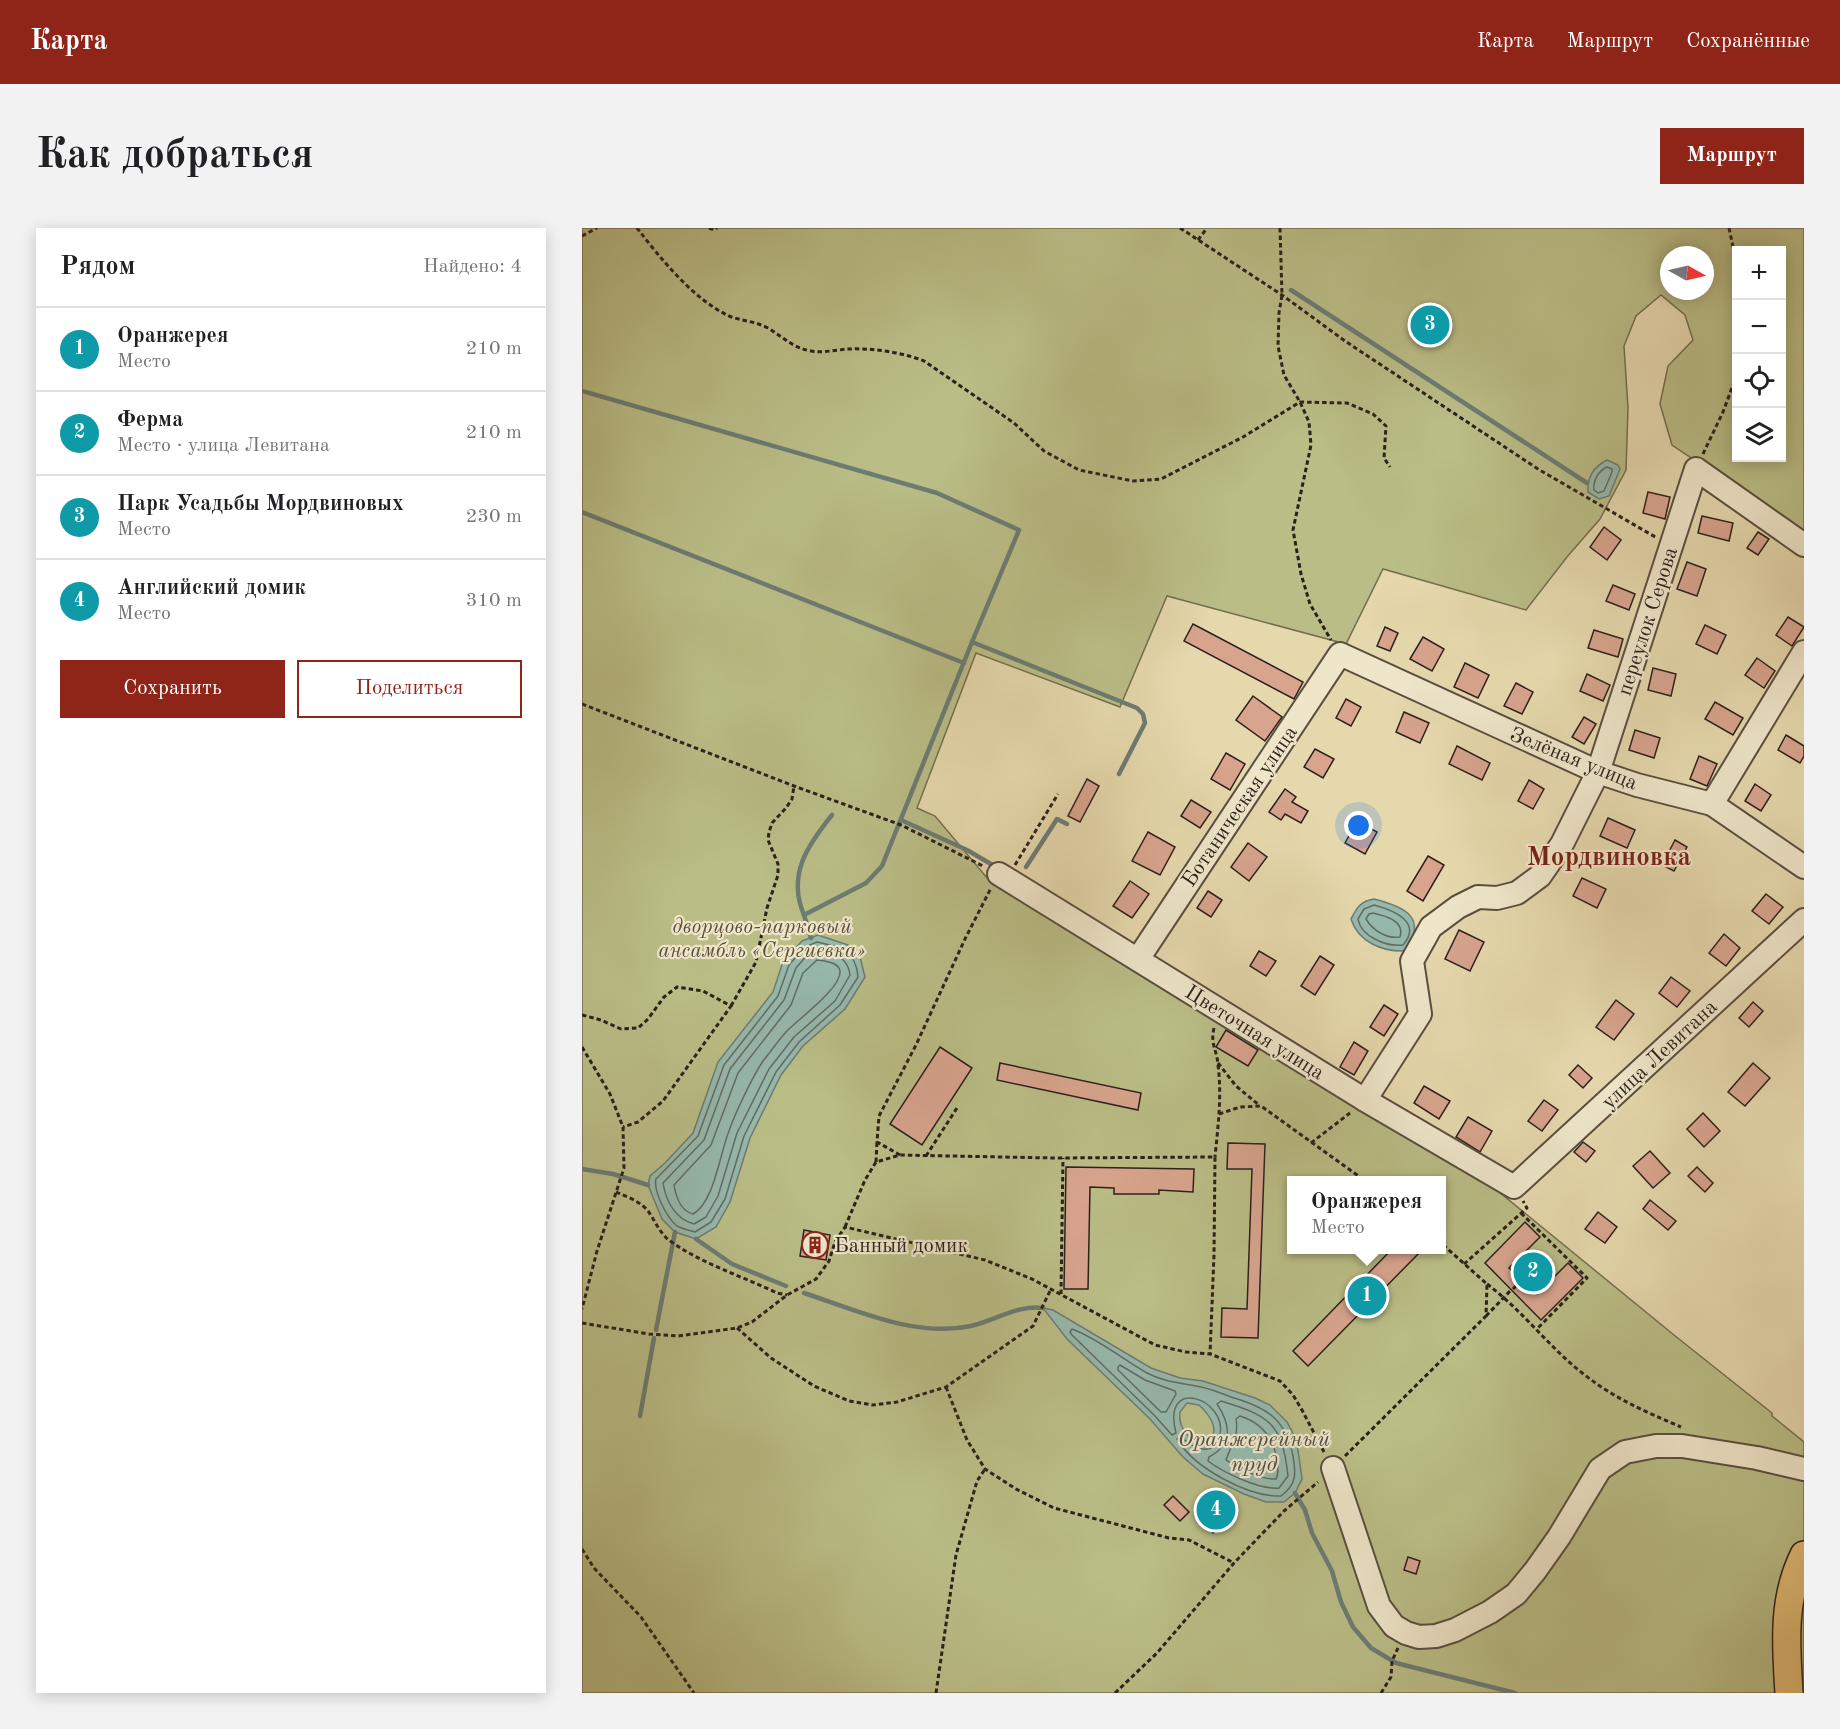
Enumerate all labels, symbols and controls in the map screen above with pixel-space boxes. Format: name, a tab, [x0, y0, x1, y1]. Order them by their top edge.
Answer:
text: Карта	[30, 28, 108, 56]
text: Карта	[1477, 31, 1534, 52]
text: Маршрут	[1567, 31, 1653, 52]
text: Сохранённые	[1686, 31, 1810, 52]
button: Маршрут	[1660, 128, 1804, 184]
text: Как добраться	[36, 135, 313, 177]
north arrow	[1660, 246, 1714, 300]
map controls	[1732, 246, 1786, 462]
button: +	[1732, 246, 1786, 300]
text: Рядом	[60, 254, 135, 280]
text: Найдено: 4	[423, 257, 522, 277]
button: −	[1732, 300, 1786, 354]
pin: 3	[1410, 302, 1450, 348]
text: Оранжерея	[117, 325, 229, 347]
text: 1	[74, 339, 85, 359]
text: 210 m	[466, 339, 522, 359]
text: Место	[117, 352, 171, 372]
button: locate	[1732, 354, 1786, 408]
button: layers	[1732, 408, 1786, 462]
text: Ферма	[117, 409, 183, 431]
text: 2	[74, 423, 85, 443]
text: 210 m	[466, 423, 522, 443]
text: Место · улица Левитана	[117, 436, 330, 456]
text: Парк Усадьбы Мордвиновых	[117, 493, 404, 515]
text: 3	[74, 507, 85, 527]
text: 230 m	[466, 507, 522, 527]
text: Место	[117, 520, 171, 540]
street label: переулок Серова	[1615, 545, 1682, 698]
text: Английский домик	[117, 577, 306, 599]
text: 4	[74, 591, 85, 611]
text: 310 m	[466, 591, 522, 611]
text: Место	[117, 604, 171, 624]
button: Сохранить	[60, 660, 285, 718]
button: Поделиться	[297, 660, 522, 718]
street label: Ботаническая улица	[1179, 723, 1302, 891]
street label: Зелёная улица	[1507, 724, 1640, 794]
your location	[1344, 811, 1373, 840]
district label: Мордвиновка	[1527, 844, 1691, 871]
park label: дворцово-парковый ансамбль «Сергиевка»	[658, 917, 866, 962]
street label: Цветочная улица	[1181, 982, 1328, 1085]
street label: улица Левитана	[1598, 997, 1722, 1114]
popup	[1287, 1176, 1446, 1254]
text: Оранжерея	[1311, 1191, 1422, 1213]
text: Место	[1311, 1218, 1365, 1238]
building icon: Банный домик	[800, 1230, 830, 1260]
place label: Банный домик	[834, 1236, 968, 1257]
pin: 2	[1514, 1250, 1552, 1294]
pin: 1	[1348, 1274, 1386, 1318]
water label: Оранжерейный пруд	[1178, 1429, 1331, 1476]
pin: 4	[1196, 1488, 1236, 1532]

